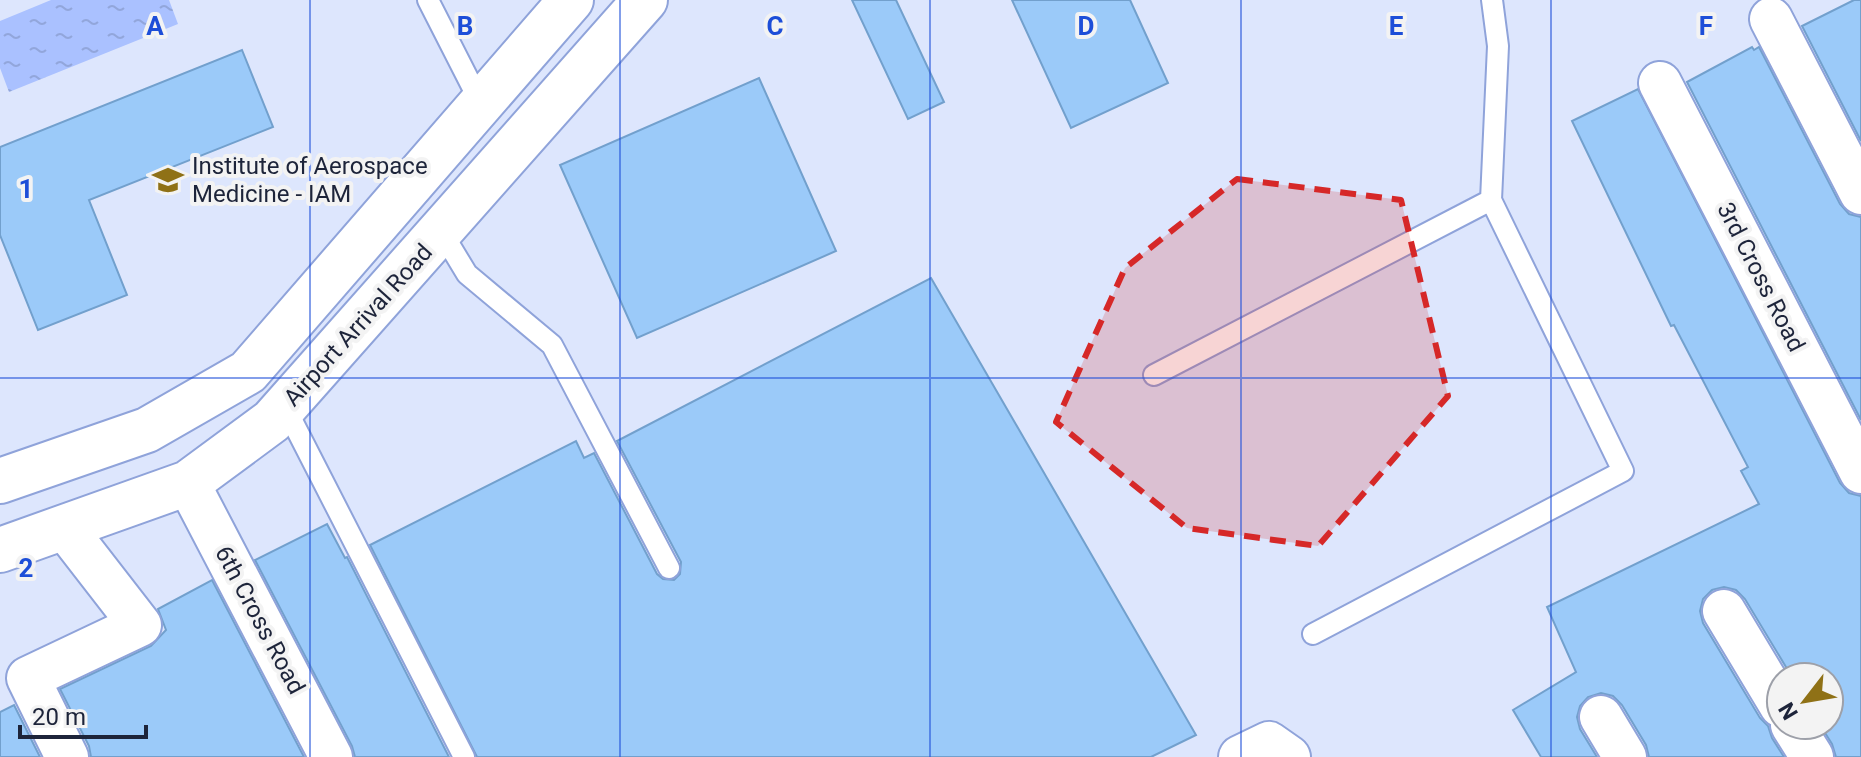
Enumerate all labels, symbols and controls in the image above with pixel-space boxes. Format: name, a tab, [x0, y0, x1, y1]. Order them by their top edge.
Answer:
text: A	[146, 11, 164, 41]
text: B	[457, 11, 473, 41]
text: C	[766, 11, 784, 41]
text: D	[1078, 11, 1094, 41]
text: E	[1389, 11, 1404, 41]
text: F	[1699, 11, 1713, 41]
place label: Institute of Aerospace Medicine - IAM	[192, 152, 428, 208]
school or university icon: Institute of Aerospace Medicine - IAM	[151, 163, 185, 197]
text: 1	[19, 174, 33, 204]
street label: 3rd Cross Road	[1711, 198, 1811, 356]
street label: Airport Arrival Road	[278, 238, 438, 412]
street label: 6th Cross Road	[209, 541, 311, 699]
text: 2	[19, 553, 33, 583]
north arrow	[1765, 661, 1845, 741]
scale bar	[20, 689, 146, 739]
text: N	[1774, 698, 1803, 724]
text: 20 m	[32, 703, 86, 731]

